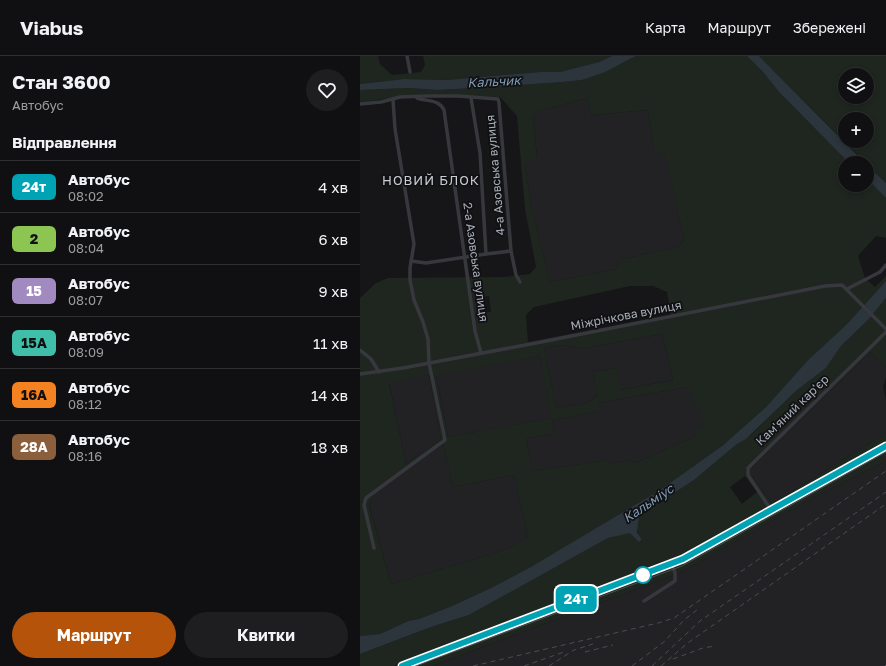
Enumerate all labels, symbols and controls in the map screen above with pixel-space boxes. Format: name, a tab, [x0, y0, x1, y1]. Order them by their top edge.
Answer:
text: Viabus	[20, 16, 83, 39]
text: Карта	[645, 19, 686, 36]
text: Маршрут	[708, 19, 771, 36]
text: Збережені	[793, 19, 866, 36]
map controls	[838, 68, 874, 192]
button: layers	[838, 68, 874, 104]
button: heart	[306, 69, 348, 111]
text: Стан 3600	[12, 70, 111, 93]
water label: Кальчик	[467, 72, 523, 90]
text: Автобус	[12, 97, 64, 113]
button: +	[838, 112, 874, 148]
street label: 4-а Азовська вулиця	[482, 114, 508, 236]
text: Відправлення	[12, 133, 117, 151]
button: −	[838, 156, 874, 192]
text: Автобус	[68, 170, 130, 188]
district label: НОВИЙ БЛОК	[382, 172, 480, 188]
text: 24т	[22, 178, 46, 195]
text: 4 хв	[318, 178, 348, 196]
text: 08:02	[68, 188, 104, 204]
street label: 2-а Азовська вулиця	[460, 201, 492, 323]
text: Автобус	[68, 222, 130, 240]
text: 2	[30, 230, 38, 247]
text: 6 хв	[318, 230, 348, 248]
text: 08:04	[68, 240, 104, 256]
text: Автобус	[68, 274, 130, 292]
text: 15	[26, 282, 42, 299]
text: 9 хв	[318, 282, 348, 300]
text: 08:07	[68, 292, 103, 308]
street label: Міжрічкова вулиця	[569, 297, 683, 333]
text: Автобус	[68, 326, 130, 344]
text: 15А	[21, 334, 47, 351]
text: 11 хв	[313, 334, 348, 352]
text: 08:09	[68, 344, 104, 360]
street label: Кам'яний кар'єр	[752, 371, 832, 449]
text: Автобус	[68, 378, 130, 396]
text: 16А	[21, 386, 47, 403]
text: 14 хв	[311, 386, 348, 404]
text: 08:12	[68, 396, 102, 412]
text: Автобус	[68, 430, 130, 448]
text: 28А	[20, 438, 48, 455]
text: 18 хв	[311, 438, 348, 456]
text: 08:16	[68, 448, 102, 464]
water label: Кальміус	[620, 480, 677, 526]
unlabelled marker	[634, 566, 652, 584]
line badge: 24т	[553, 586, 599, 612]
text: 24т	[564, 590, 588, 607]
button: Маршрут	[12, 612, 176, 658]
button: Квитки	[184, 612, 348, 658]

